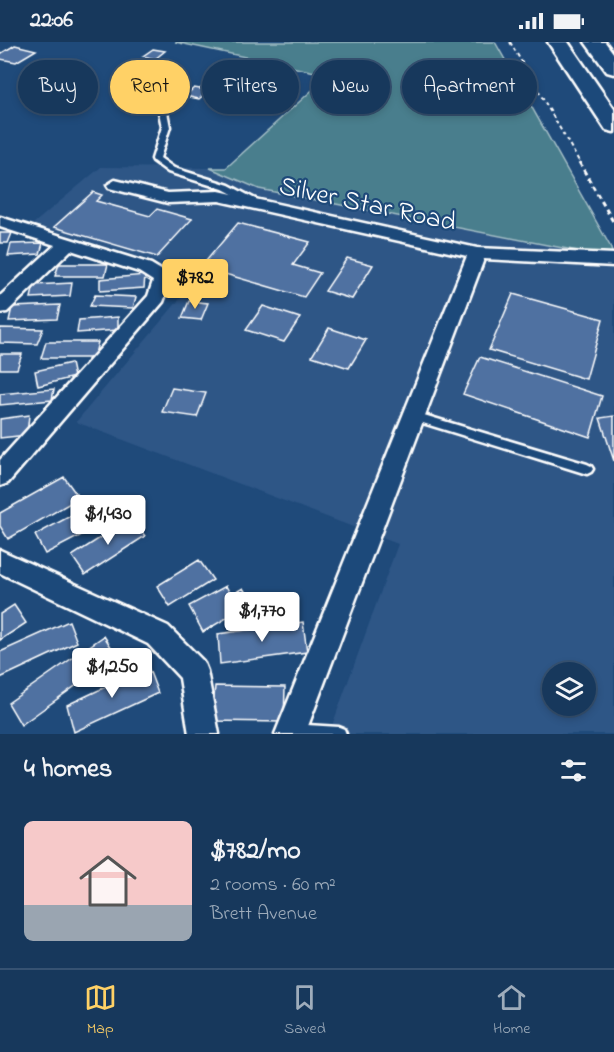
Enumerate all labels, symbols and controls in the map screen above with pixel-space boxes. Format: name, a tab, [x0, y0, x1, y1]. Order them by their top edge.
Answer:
text: 22:06	[30, 5, 73, 37]
chip: Buy	[18, 60, 98, 114]
chip: Rent	[110, 60, 190, 114]
chip: Filters	[202, 60, 299, 114]
chip: New	[311, 60, 390, 114]
chip: Apartment	[402, 60, 537, 114]
street label: Silver Star Road	[275, 168, 460, 243]
pin: $782	[159, 259, 231, 310]
text: $782	[176, 264, 214, 293]
pin: $1,430	[59, 495, 157, 546]
text: $1,430	[84, 500, 132, 529]
pin: $1,770	[213, 592, 311, 643]
text: $1,770	[238, 597, 286, 626]
pin: $1,250	[63, 648, 161, 699]
text: $1,250	[86, 653, 138, 682]
map controls	[542, 662, 596, 716]
button: layers	[542, 662, 596, 716]
text: 4 homes	[24, 751, 112, 789]
icon: filters	[557, 754, 590, 787]
text: $782/mo	[210, 833, 301, 871]
icon: home	[72, 845, 144, 917]
text: 2 rooms · 60 m²	[210, 871, 336, 900]
text: Brett Avenue	[210, 900, 317, 929]
tab: Map	[84, 981, 117, 1041]
tab: Saved	[284, 981, 326, 1041]
tab: Home	[493, 981, 530, 1041]

